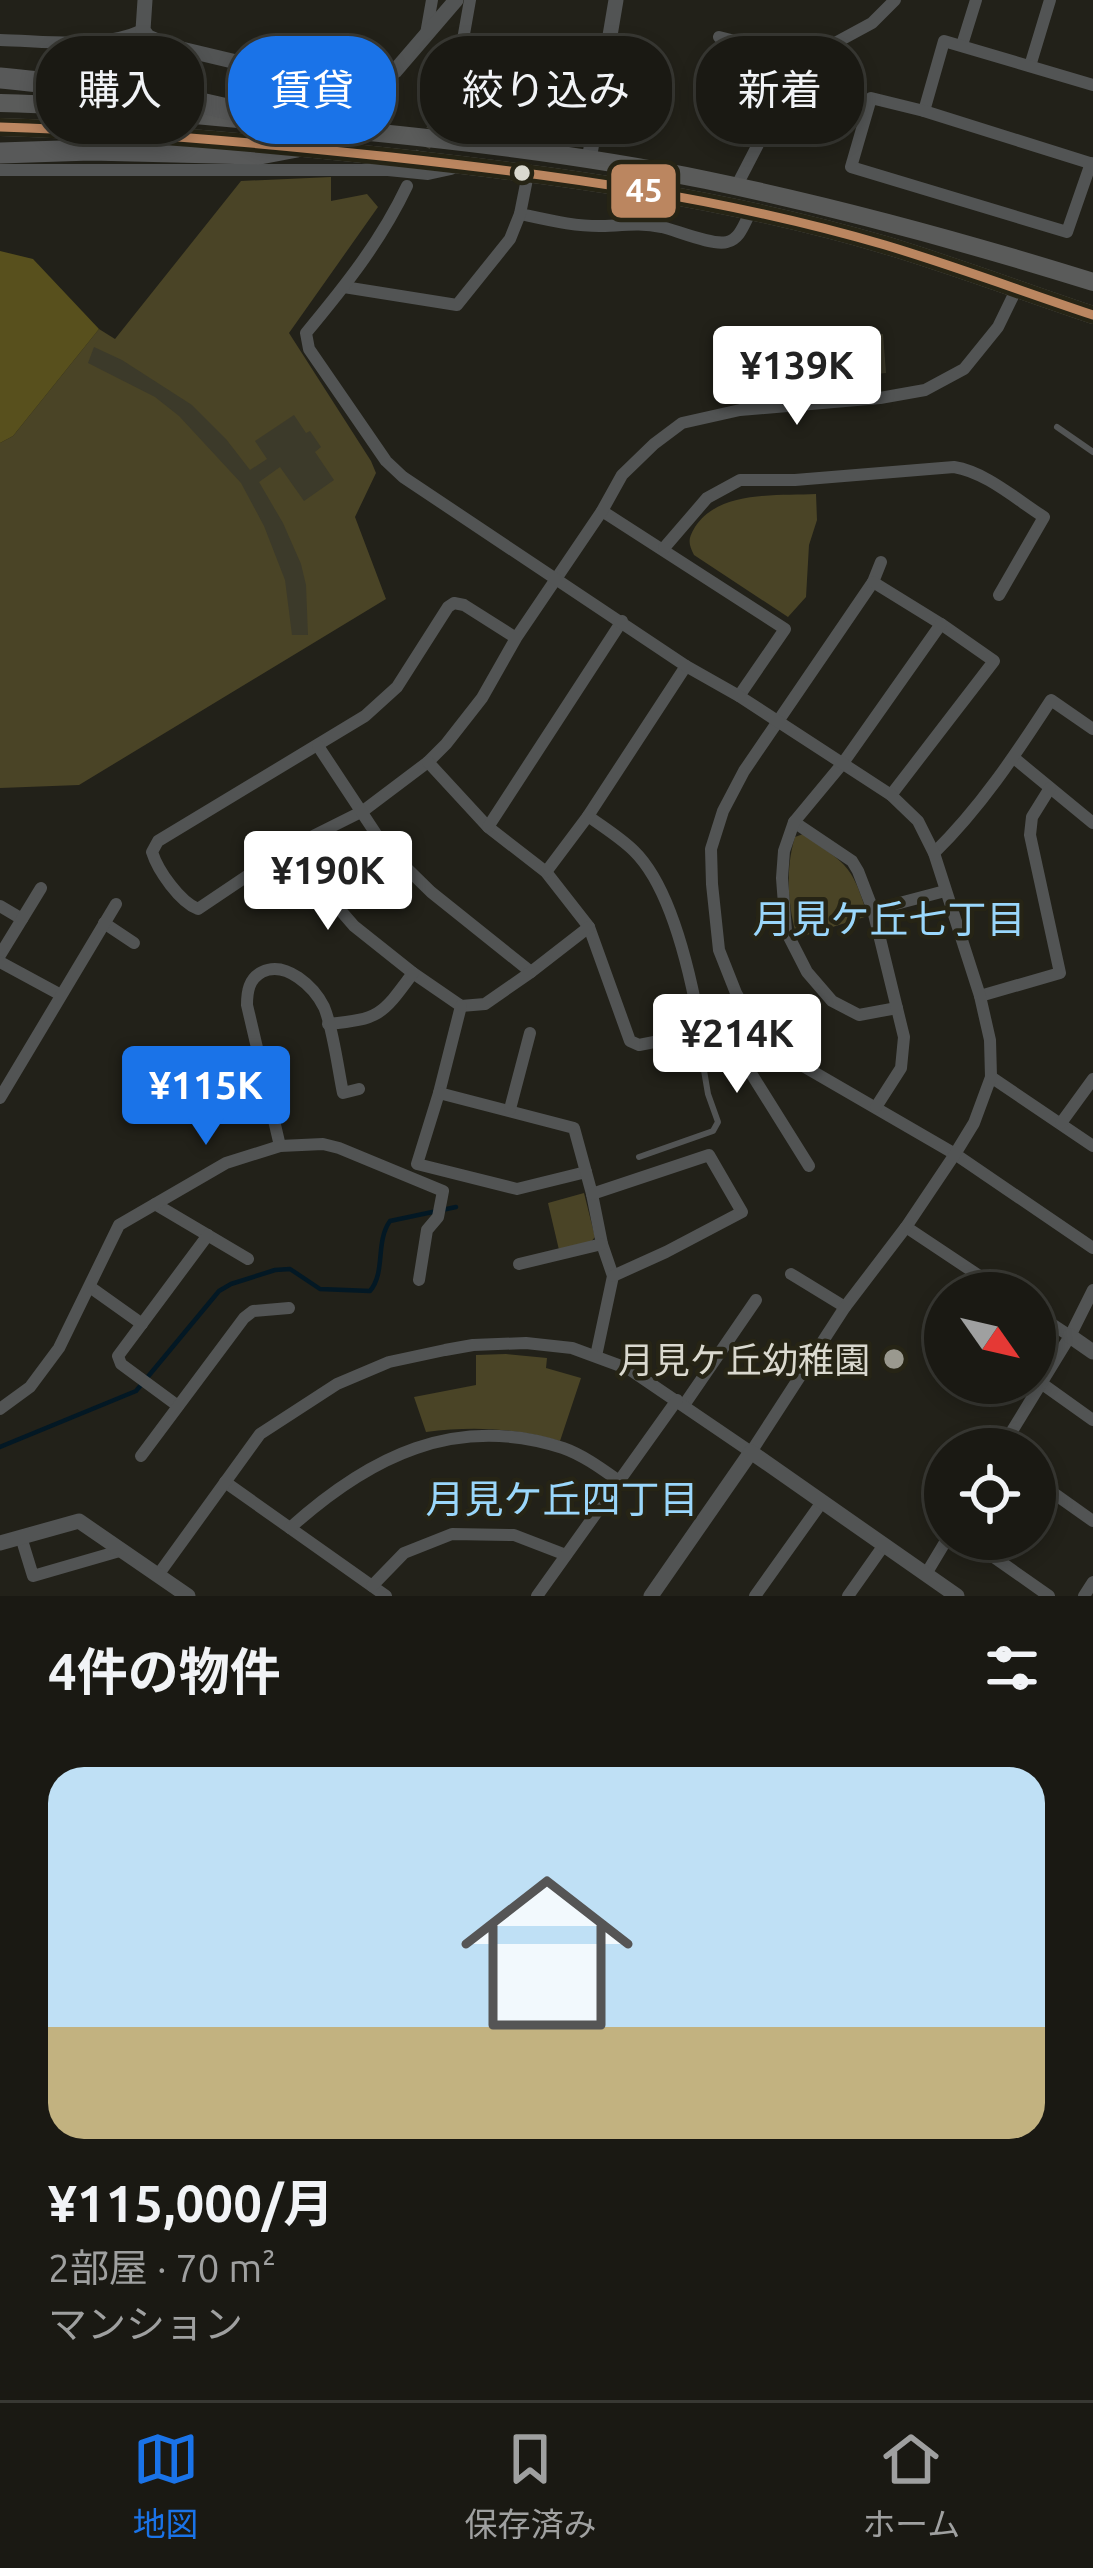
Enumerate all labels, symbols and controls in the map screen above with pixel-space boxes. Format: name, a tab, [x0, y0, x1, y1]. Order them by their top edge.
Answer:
chip: 購入	[36, 36, 204, 144]
chip: 賃貸	[228, 36, 396, 144]
chip: 絞り込み	[420, 36, 672, 144]
chip: 新着	[696, 36, 864, 144]
unlabelled marker	[511, 162, 533, 184]
line badge: 45	[609, 162, 678, 220]
text: 45	[625, 171, 663, 208]
pin: ¥139K	[713, 326, 881, 428]
text: ¥139K	[740, 343, 854, 386]
pin: ¥190K	[244, 831, 412, 933]
text: ¥190K	[271, 848, 385, 891]
district label: 月見ケ丘七丁目	[752, 897, 1026, 940]
pin: ¥214K	[653, 994, 821, 1096]
text: ¥214K	[680, 1011, 794, 1054]
pin: ¥115K	[122, 1046, 290, 1148]
text: ¥115K	[149, 1063, 263, 1106]
north arrow	[924, 1272, 1056, 1404]
map controls	[924, 1272, 1056, 1560]
place label: 月見ケ丘幼稚園	[618, 1339, 870, 1380]
marker: 月見ケ丘幼稚園	[881, 1346, 907, 1372]
button: locate	[924, 1428, 1056, 1560]
district label: 月見ケ丘四丁目	[425, 1477, 699, 1520]
icon: filters	[979, 1635, 1045, 1701]
text: 4件の物件	[48, 1642, 281, 1700]
icon: home	[439, 1845, 655, 2061]
text: ¥115,000/月	[48, 2174, 334, 2232]
text: 2部屋 · 70 m²	[48, 2246, 276, 2289]
text: マンション	[48, 2302, 243, 2345]
tab: 地図	[133, 2426, 199, 2546]
tab: 保存済み	[464, 2426, 596, 2546]
tab: ホーム	[862, 2426, 960, 2546]

